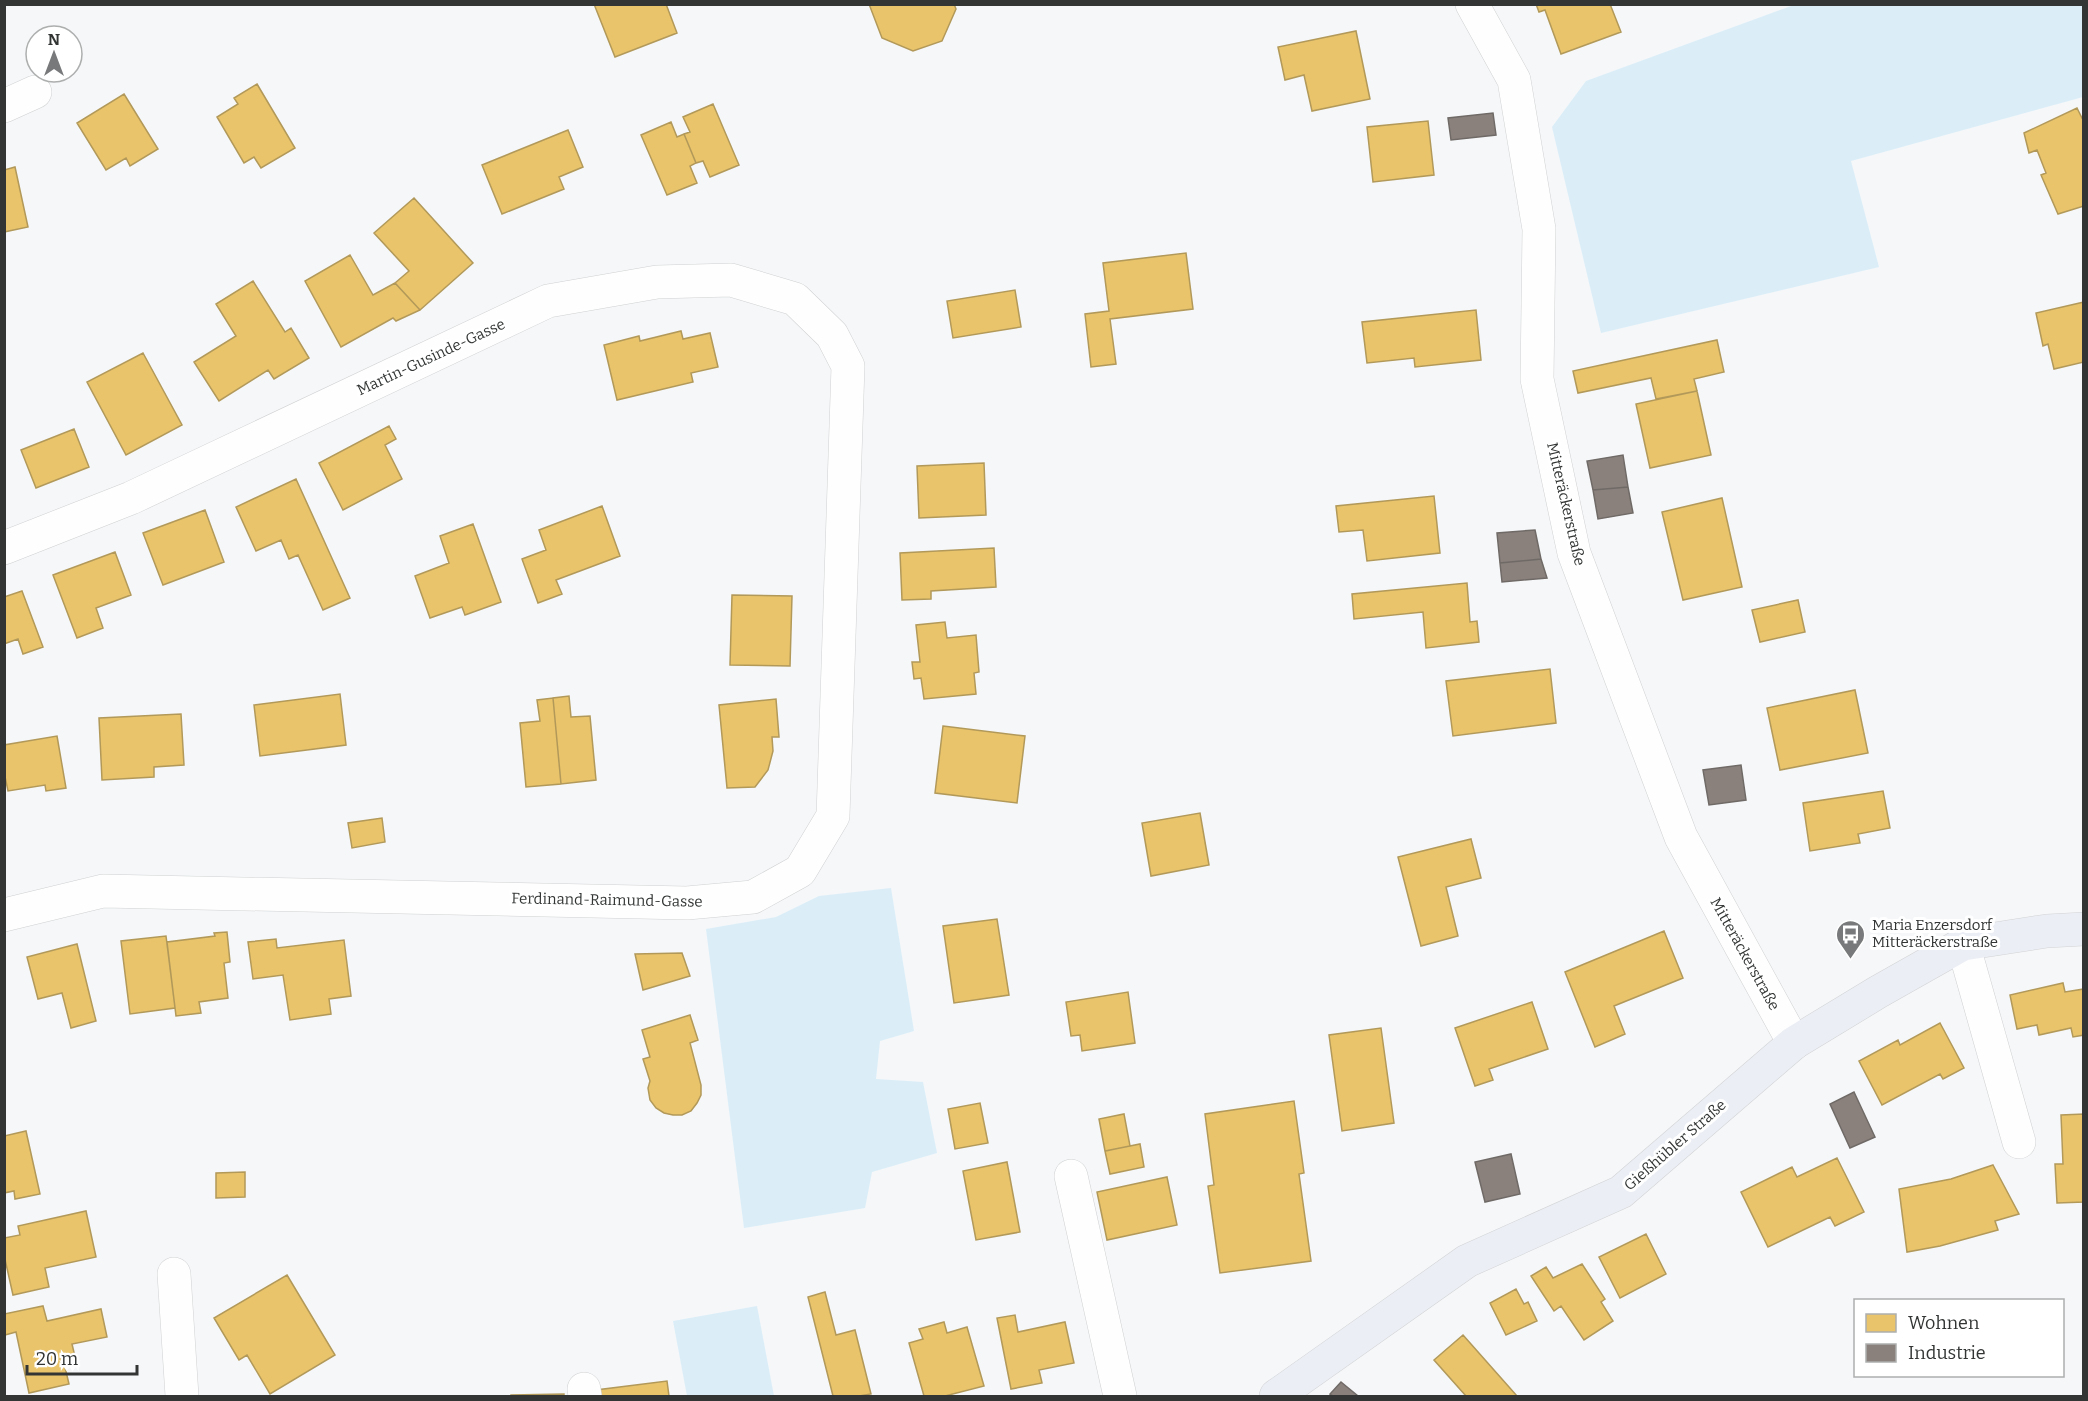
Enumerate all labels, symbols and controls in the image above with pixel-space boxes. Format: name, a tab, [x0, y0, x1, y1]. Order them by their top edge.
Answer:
north arrow	[24, 24, 84, 84]
text: N	[48, 30, 60, 49]
street label: Martin-Gusinde-Gasse	[354, 315, 508, 399]
street label: Mitteräckerstraße	[1543, 441, 1589, 567]
street label: Ferdinand-Raimund-Gasse	[511, 889, 703, 911]
street label: Mitteräckerstraße	[1707, 895, 1783, 1013]
place label: Maria Enzersdorf Mitteräckerstraße	[1872, 916, 1998, 951]
bus stop icon: Maria Enzersdorf Mitteräckerstraße	[1835, 918, 1867, 960]
street label: Gießhübler Straße	[1620, 1096, 1730, 1194]
legend	[1854, 1299, 2064, 1377]
text: Wohnen	[1908, 1312, 1980, 1334]
scale bar	[27, 1338, 136, 1376]
text: Industrie	[1908, 1342, 1986, 1364]
text: 20 m	[36, 1348, 78, 1370]

